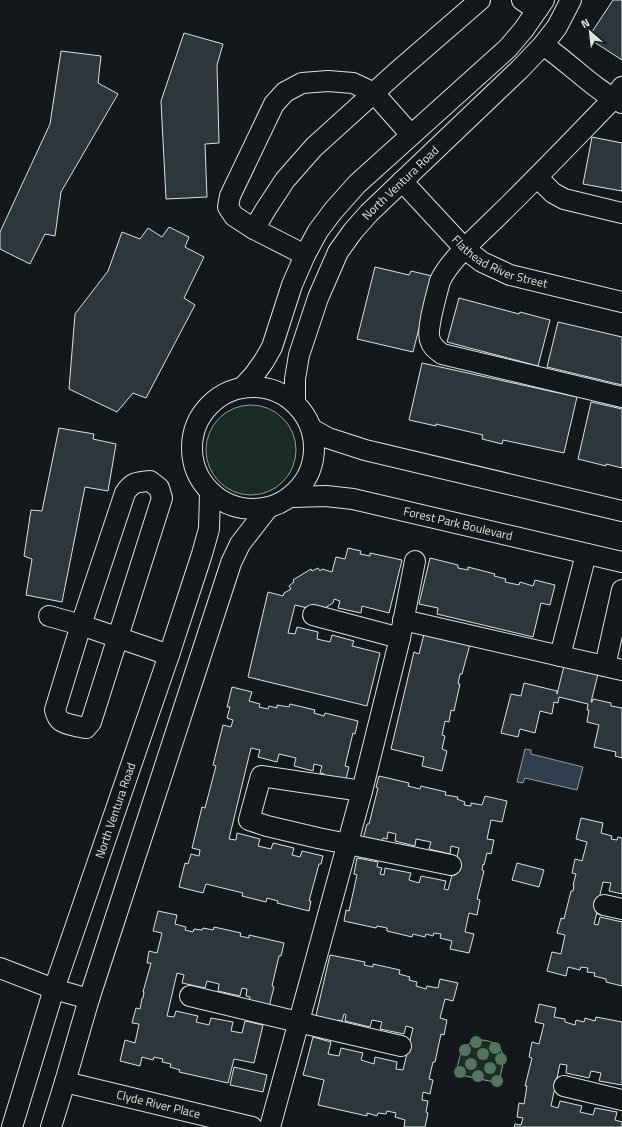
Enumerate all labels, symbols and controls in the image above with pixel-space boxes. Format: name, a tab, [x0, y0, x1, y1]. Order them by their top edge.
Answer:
north arrow	[570, 12, 610, 52]
text: N	[578, 14, 592, 32]
street label: North Ventura Road	[357, 141, 443, 224]
street label: Flathead River Street	[448, 231, 550, 293]
street label: Forest Park Boulevard	[402, 501, 515, 545]
street label: North Ventura Road	[90, 760, 140, 861]
street label: Clyde River Place	[115, 1085, 202, 1123]

